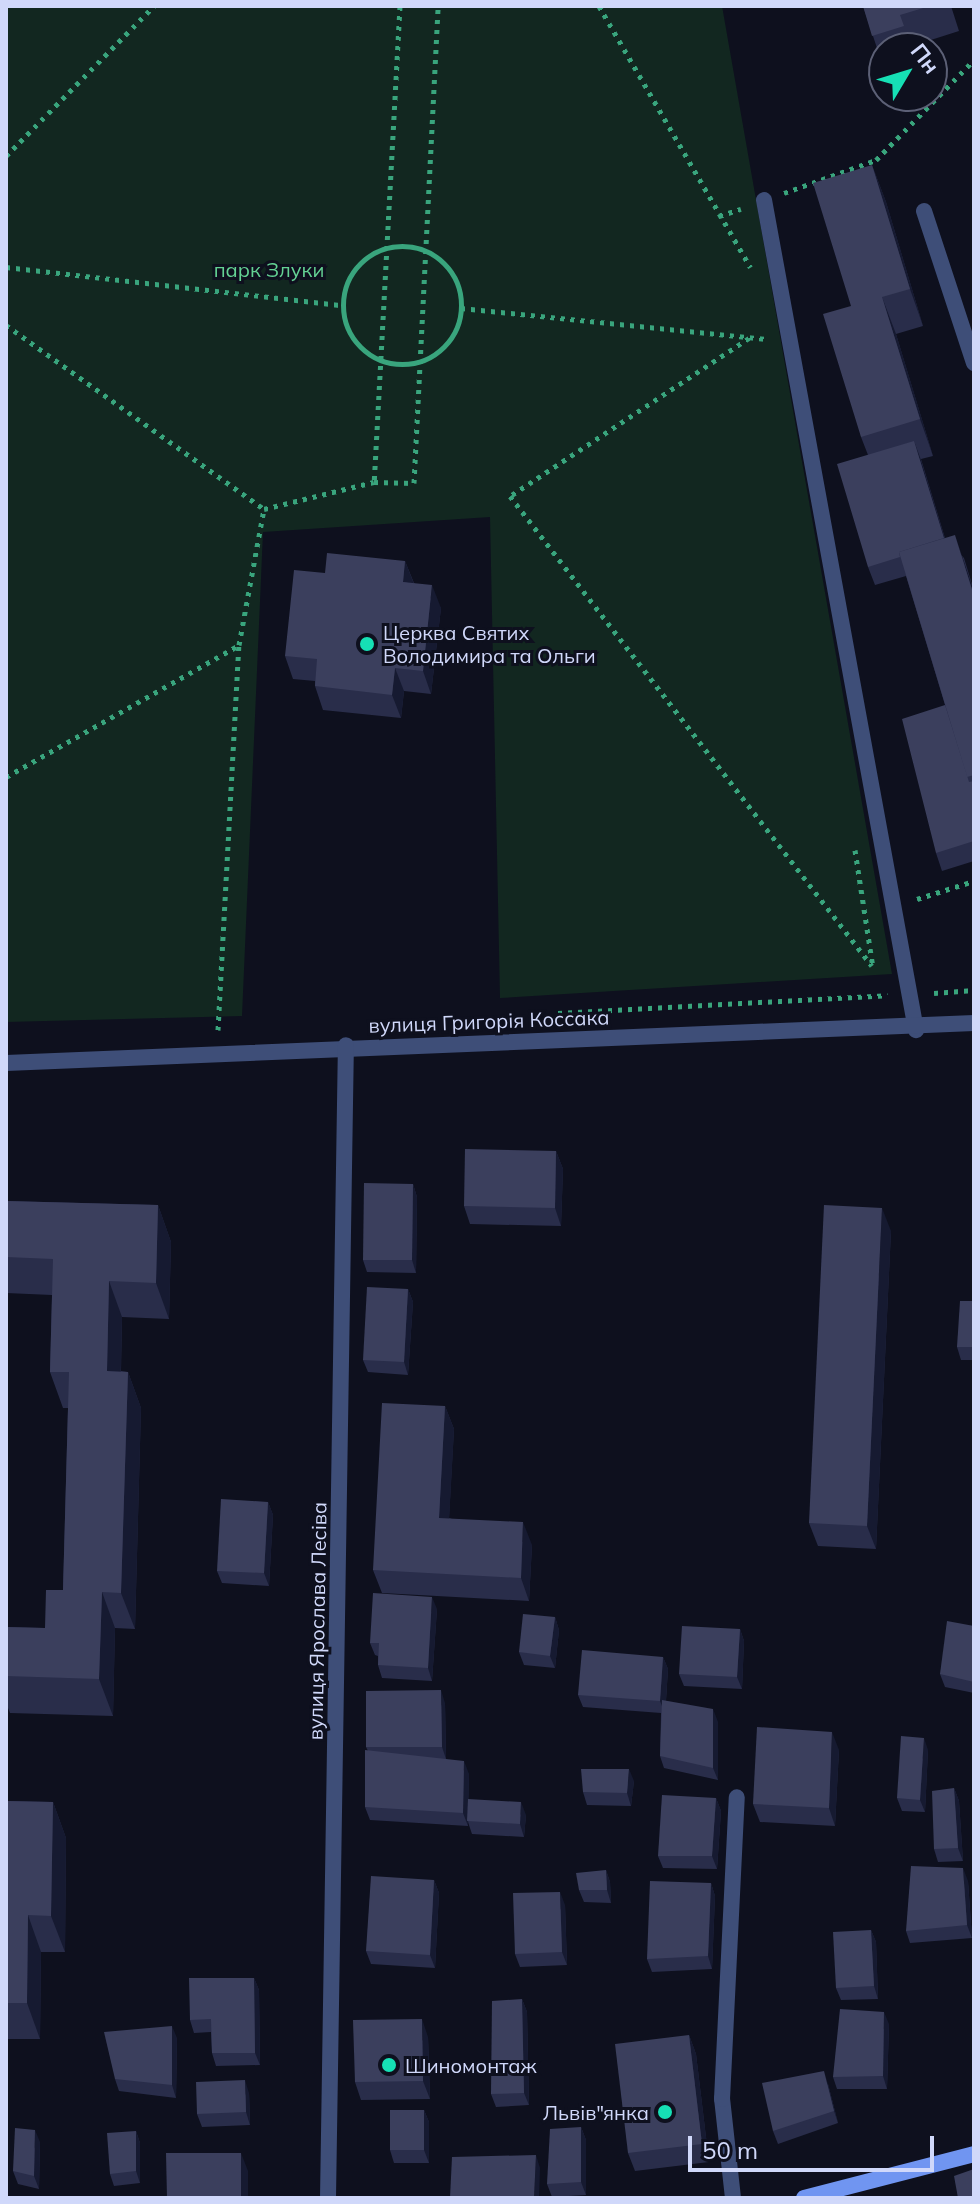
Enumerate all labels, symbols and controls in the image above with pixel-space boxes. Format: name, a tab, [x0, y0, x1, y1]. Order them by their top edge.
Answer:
north arrow	[868, 32, 948, 112]
text: Пн	[905, 38, 946, 79]
park label: парк Злуки	[214, 257, 324, 281]
place label: Церква Святих Володимира та Ольги	[383, 620, 596, 667]
marker: Церква Святих Володимира та Ольги	[358, 635, 376, 653]
street label: вулиця Григорія Коссака	[368, 1005, 610, 1037]
street label: вулиця Ярослава Лесіва	[303, 1502, 331, 1740]
place label: Шиномонтаж	[405, 2053, 537, 2077]
marker: Шиномонтаж	[380, 2056, 398, 2074]
place label: Львів"янка	[543, 2100, 649, 2124]
marker: Львів"янка	[656, 2103, 674, 2121]
scale bar	[692, 2120, 938, 2170]
text: 50 m	[702, 2135, 758, 2165]

